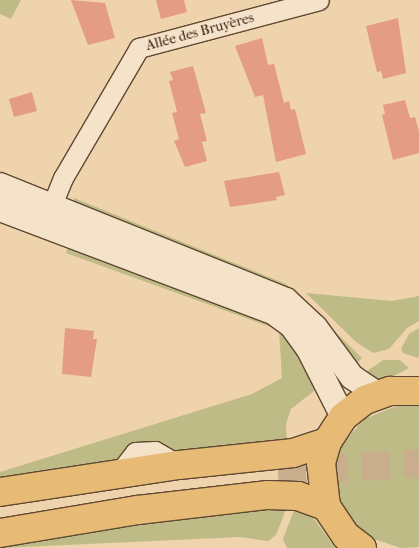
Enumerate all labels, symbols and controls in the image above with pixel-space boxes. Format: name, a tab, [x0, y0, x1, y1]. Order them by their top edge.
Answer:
street label: Allée des Bruyères	[144, 10, 256, 54]

